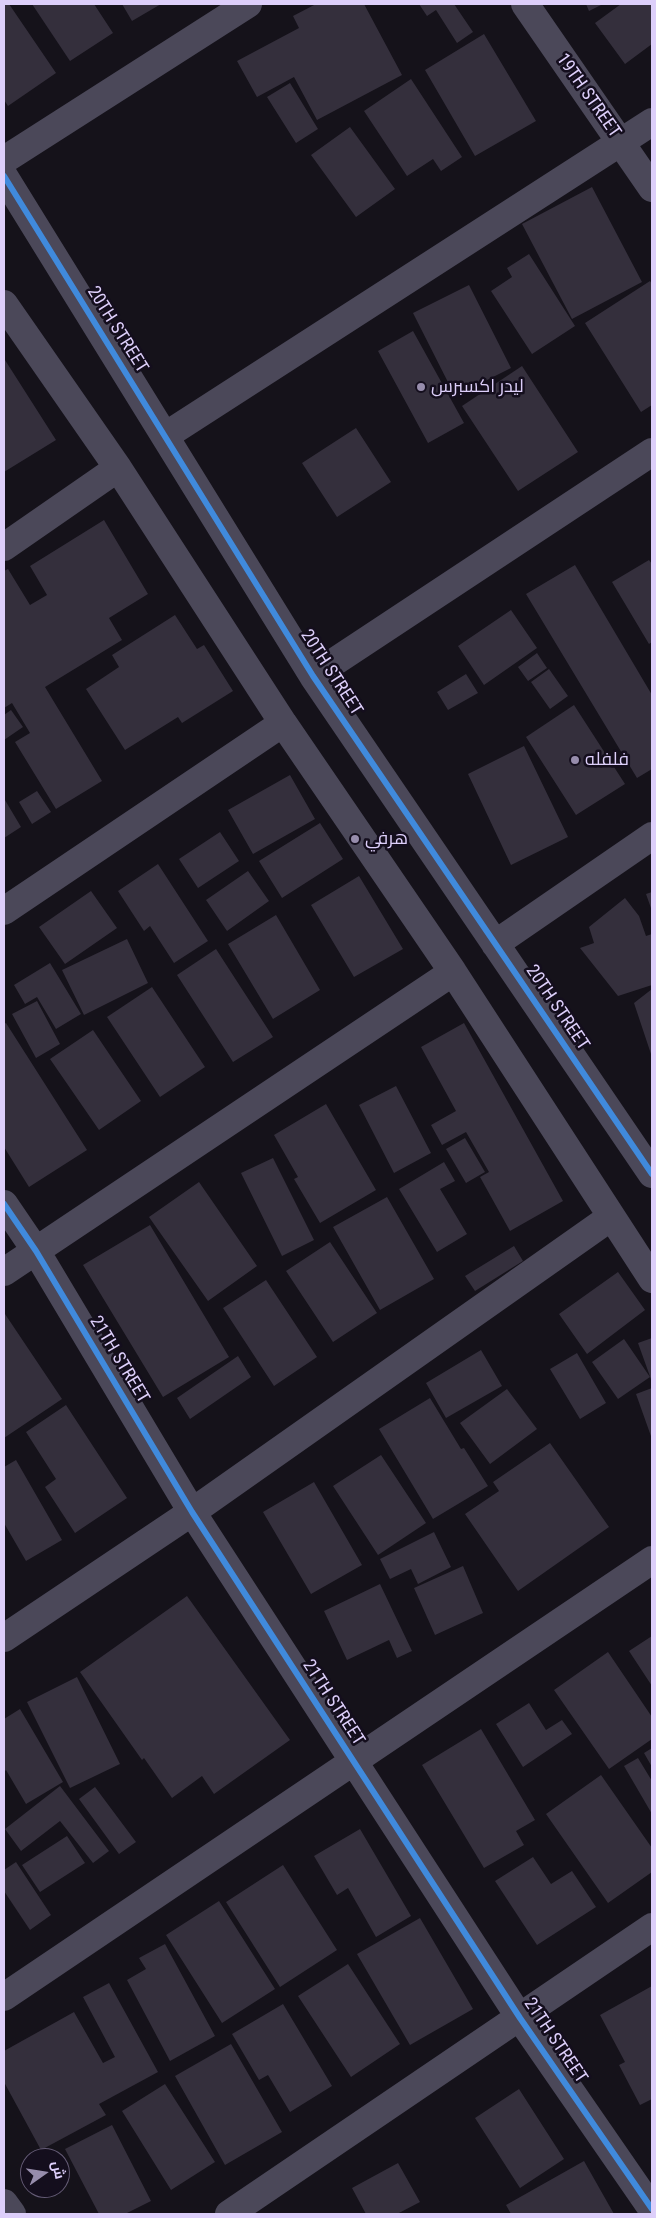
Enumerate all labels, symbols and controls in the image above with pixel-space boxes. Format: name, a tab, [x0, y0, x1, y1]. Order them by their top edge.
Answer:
street label: 19TH STREET	[551, 50, 625, 142]
street label: 20TH STREET	[82, 283, 152, 377]
place label: ليدر اكسبرس	[431, 376, 524, 398]
marker: ليدر اكسبرس	[415, 381, 427, 393]
street label: 20TH STREET	[295, 626, 367, 720]
place label: فلفله	[585, 749, 629, 771]
marker: فلفله	[569, 754, 581, 766]
place label: هرفي	[365, 828, 408, 850]
marker: هرفي	[349, 833, 361, 845]
street label: 20TH STREET	[521, 961, 593, 1055]
street label: 21TH STREET	[84, 1312, 154, 1408]
street label: 21TH STREET	[297, 1656, 369, 1750]
street label: 21TH STREET	[519, 1994, 591, 2088]
north arrow	[20, 2148, 70, 2198]
text: ش	[49, 2159, 68, 2180]

